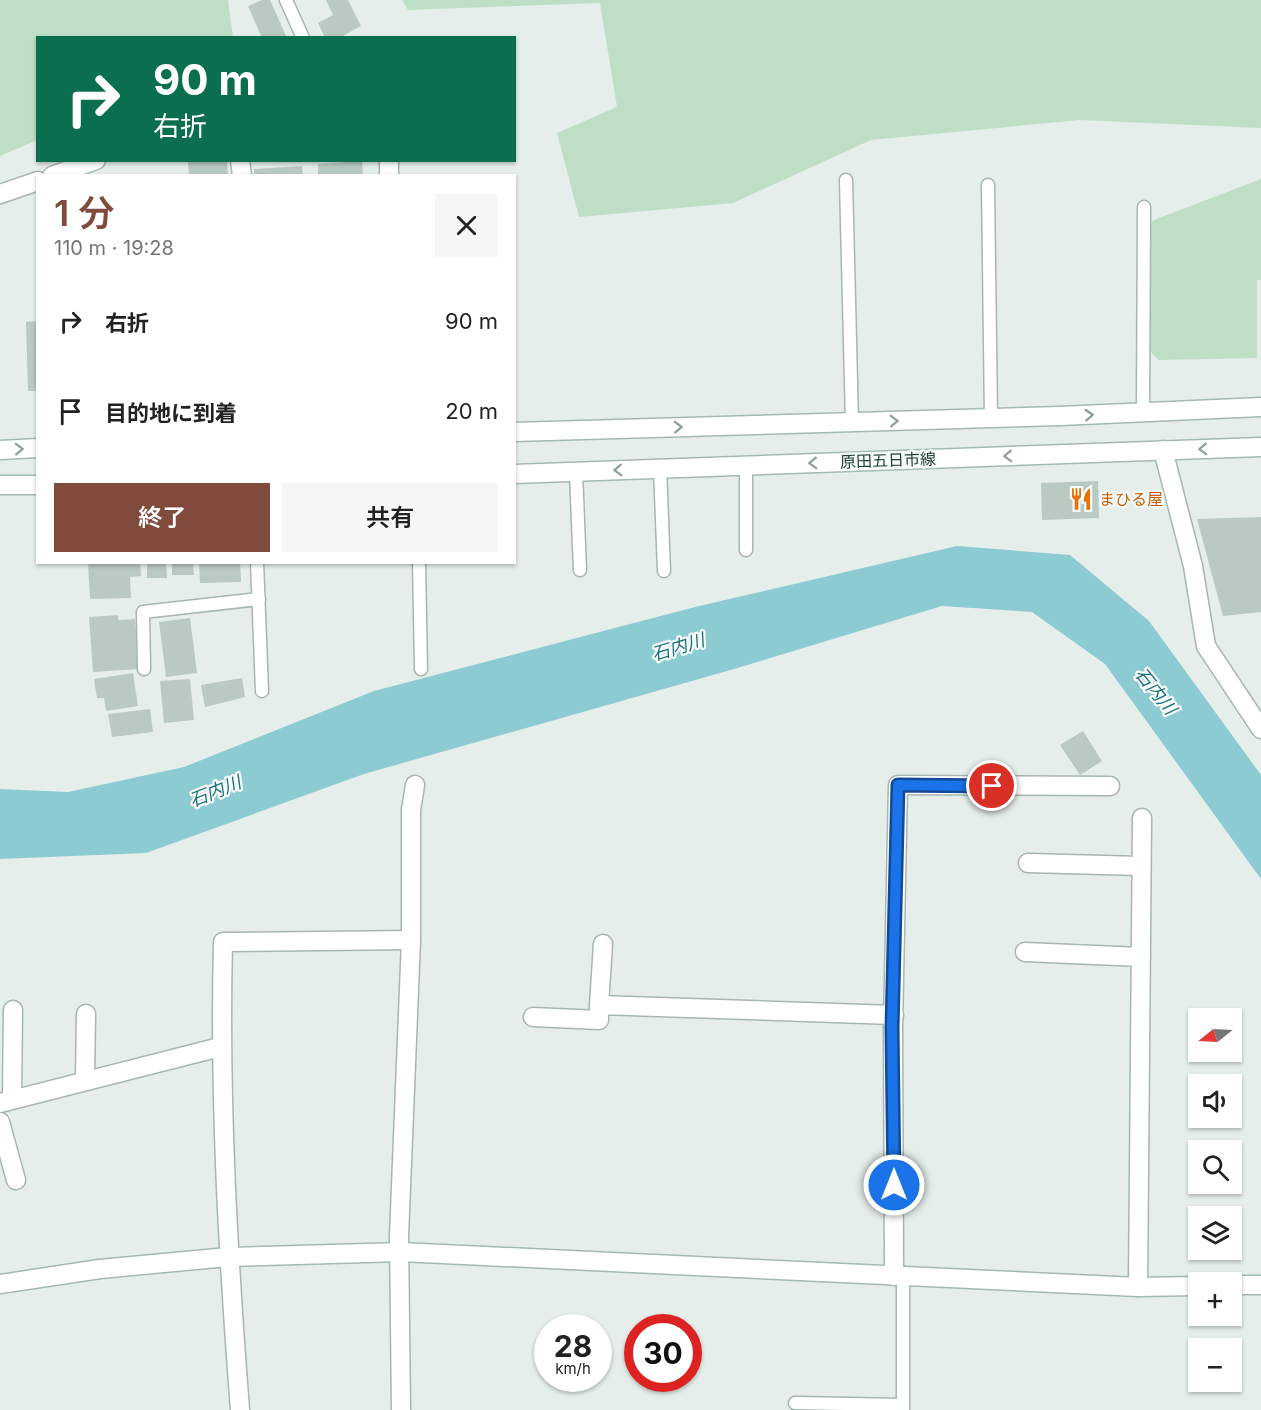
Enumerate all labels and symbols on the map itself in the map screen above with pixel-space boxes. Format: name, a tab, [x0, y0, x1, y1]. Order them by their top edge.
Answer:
one-way arrow	[1084, 408, 1093, 421]
one-way arrow	[889, 415, 898, 427]
one-way arrow	[673, 421, 682, 434]
one-way arrow	[1198, 442, 1207, 455]
one-way arrow	[14, 443, 23, 455]
street label: 原田五日市線	[840, 448, 936, 472]
one-way arrow	[1003, 449, 1012, 462]
one-way arrow	[808, 457, 817, 469]
one-way arrow	[613, 464, 622, 476]
restaurant icon: まひる屋	[1068, 486, 1094, 512]
place label: まひる屋	[1099, 489, 1163, 509]
water label: 石内川	[649, 628, 709, 665]
water label: 石内川	[1131, 663, 1182, 720]
pin	[966, 760, 1017, 811]
water label: 石内川	[186, 770, 246, 811]
north arrow	[1188, 1008, 1242, 1062]
position arrow	[862, 1153, 926, 1217]
speed limit sign: 30	[624, 1314, 702, 1392]

